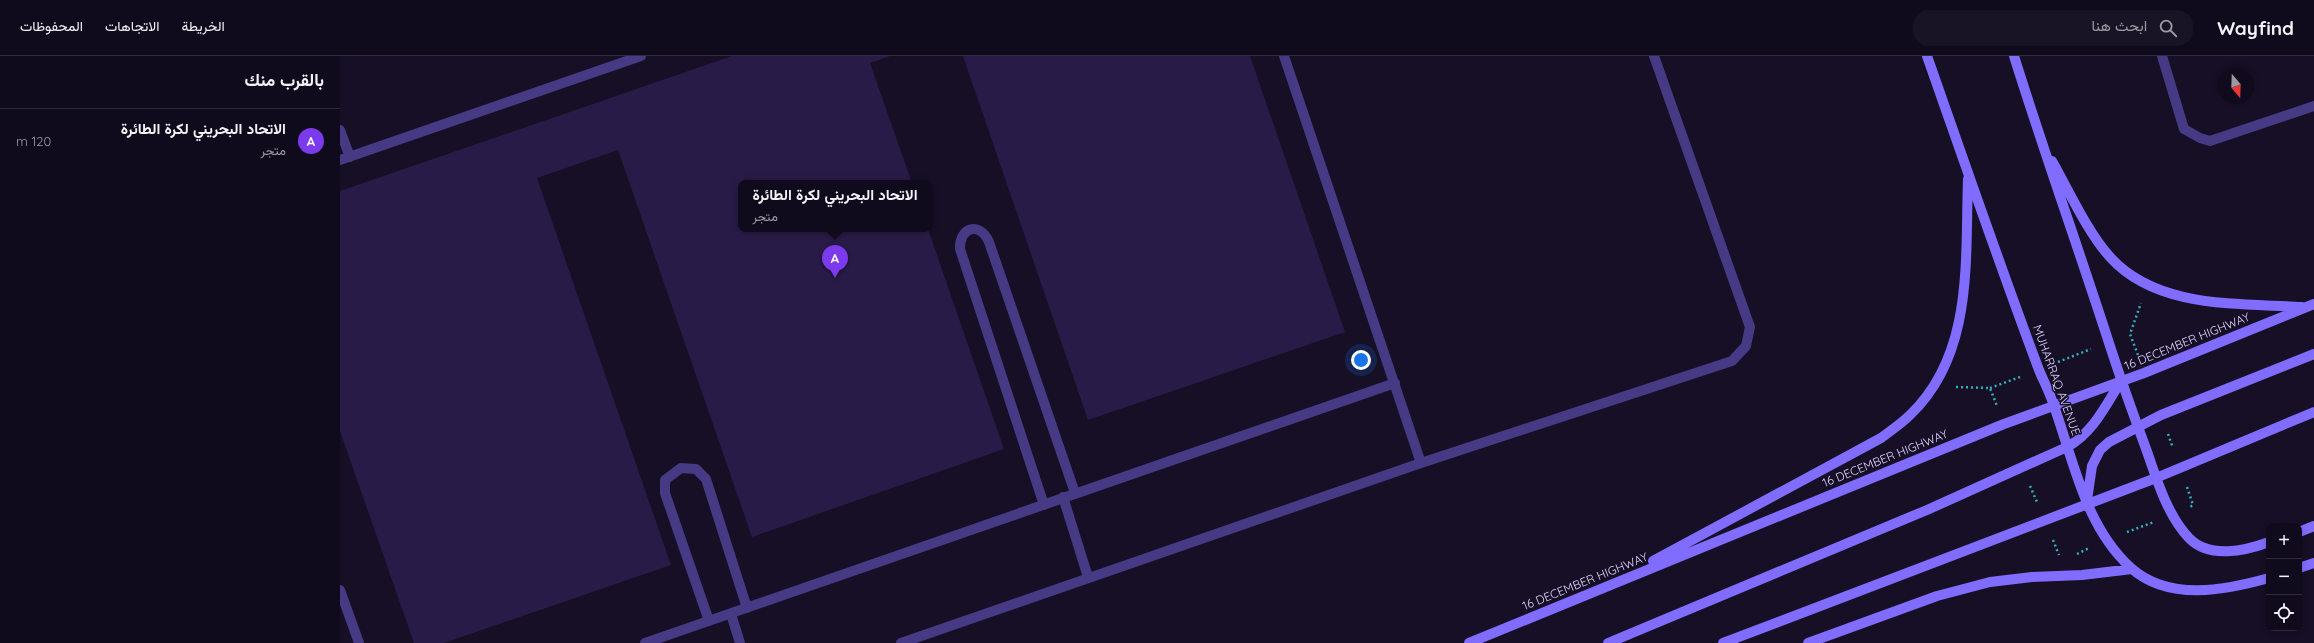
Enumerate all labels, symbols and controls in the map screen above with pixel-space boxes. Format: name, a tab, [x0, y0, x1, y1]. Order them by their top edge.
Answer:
search box	[1913, 10, 2193, 46]
text: ابحث هنا	[2092, 16, 2147, 35]
text: Wayfind	[2217, 16, 2294, 40]
text: المحفوظات	[20, 17, 83, 35]
text: الاتجاهات	[105, 17, 159, 35]
text: الخريطة	[181, 17, 225, 35]
icon: search	[2157, 17, 2179, 39]
north arrow	[2218, 68, 2254, 104]
text: بالقرب منك	[245, 69, 324, 90]
text: الاتحاد البحريني لكرة الطائرة	[121, 119, 286, 138]
text: 120 m	[16, 133, 51, 149]
text: A	[307, 133, 315, 149]
text: متجر	[261, 142, 286, 158]
popup	[738, 180, 932, 232]
text: الاتحاد البحريني لكرة الطائرة	[752, 185, 918, 204]
text: متجر	[752, 208, 778, 224]
pin: A	[822, 245, 848, 278]
street label: 16 DECEMBER HIGHWAY	[2122, 309, 2252, 373]
street label: MUHARRAQ AVENUE	[2030, 323, 2084, 438]
your location	[1351, 350, 1371, 370]
street label: 16 DECEMBER HIGHWAY	[1820, 426, 1950, 490]
map controls	[2266, 523, 2302, 631]
button: +	[2266, 523, 2302, 559]
street label: 16 DECEMBER HIGHWAY	[1520, 549, 1650, 613]
button: −	[2266, 559, 2302, 595]
button: locate	[2266, 595, 2302, 631]

